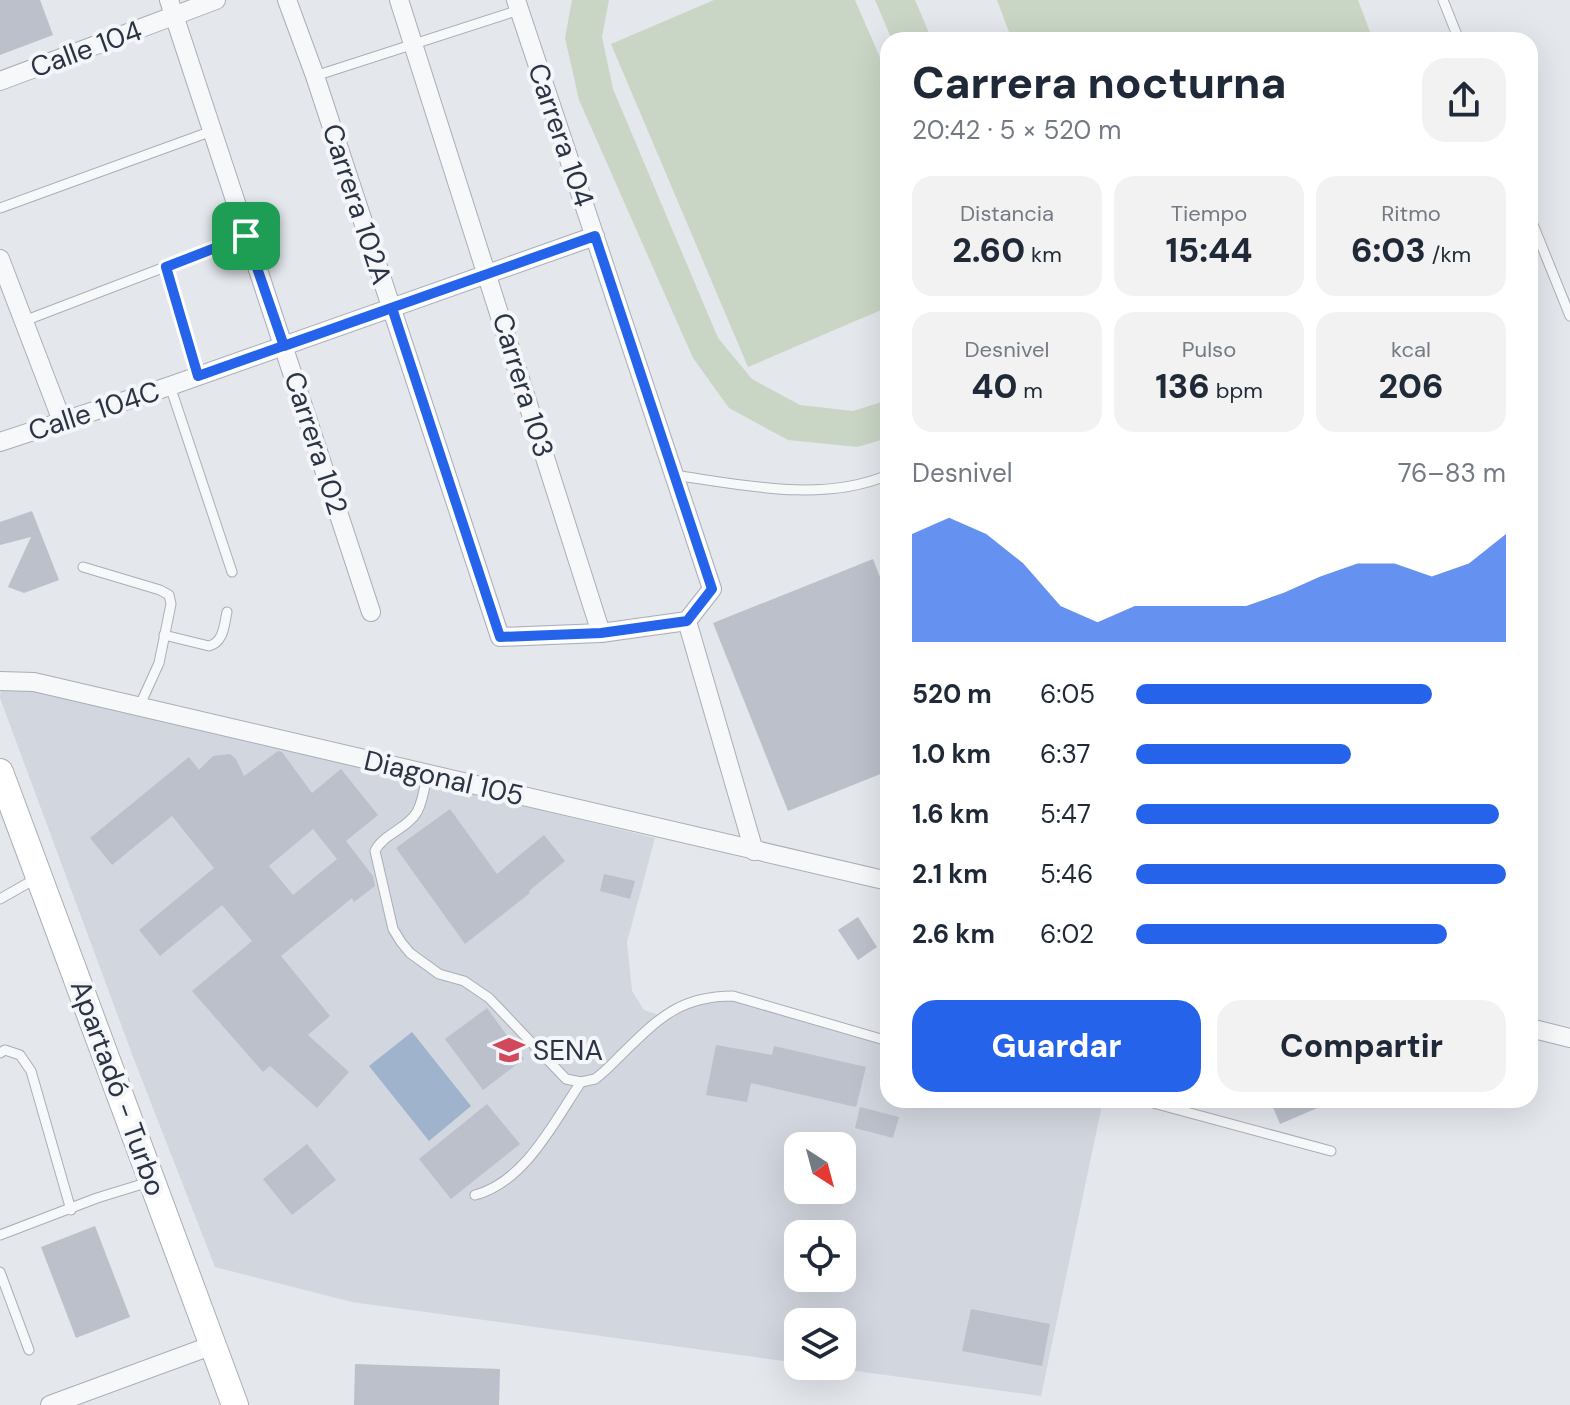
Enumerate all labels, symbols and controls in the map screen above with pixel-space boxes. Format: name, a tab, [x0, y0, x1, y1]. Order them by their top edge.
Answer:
street label: Calle 104	[25, 12, 147, 86]
text: Carrera nocturna	[912, 54, 1286, 112]
street label: Carrera 104	[519, 58, 603, 212]
button: share	[1422, 58, 1506, 142]
text: 20:42 · 5 × 520 m	[912, 113, 1121, 147]
street label: Carrera 102A	[314, 119, 400, 289]
text: Distancia	[960, 199, 1054, 228]
text: Tiempo	[1171, 199, 1247, 228]
text: Ritmo	[1381, 199, 1441, 228]
pin	[212, 202, 280, 270]
icon: arrive	[224, 214, 268, 258]
text: 2.60	[952, 228, 1025, 273]
text: 15:44	[1165, 228, 1253, 273]
text: 6:03	[1351, 228, 1426, 273]
text: km	[1025, 240, 1062, 269]
text: /km	[1426, 240, 1471, 269]
street label: Carrera 103	[484, 308, 562, 462]
text: Desnivel	[964, 335, 1050, 364]
text: Pulso	[1182, 335, 1236, 364]
text: kcal	[1391, 335, 1431, 364]
text: 40	[971, 364, 1017, 409]
text: 136	[1155, 364, 1210, 409]
text: 206	[1378, 364, 1444, 409]
street label: Carrera 102	[276, 367, 356, 519]
street label: Calle 104C	[24, 372, 164, 450]
text: m	[1017, 376, 1043, 405]
text: bpm	[1210, 376, 1263, 405]
text: Desnivel	[912, 456, 1013, 490]
text: 76–83 m	[1398, 456, 1506, 490]
text: 520 m	[912, 677, 992, 711]
text: 6:05	[1040, 677, 1095, 711]
text: 1.0 km	[912, 737, 991, 771]
text: 6:37	[1040, 737, 1090, 771]
street label: Diagonal 105	[360, 742, 528, 814]
text: 1.6 km	[912, 797, 989, 831]
text: 5:47	[1040, 797, 1091, 831]
text: 2.1 km	[912, 857, 988, 891]
text: 5:46	[1040, 857, 1093, 891]
text: 2.6 km	[912, 917, 995, 951]
text: 6:02	[1040, 917, 1094, 951]
street label: Apartadó - Turbo	[62, 975, 174, 1201]
button: Guardar	[912, 1000, 1201, 1092]
button: Compartir	[1217, 1000, 1506, 1092]
place label: SENA	[533, 1032, 603, 1069]
school or university icon: SENA	[492, 1033, 526, 1067]
north arrow	[784, 1132, 856, 1204]
map controls	[784, 1132, 856, 1380]
button: locate	[784, 1220, 856, 1292]
button: layers	[784, 1308, 856, 1380]

